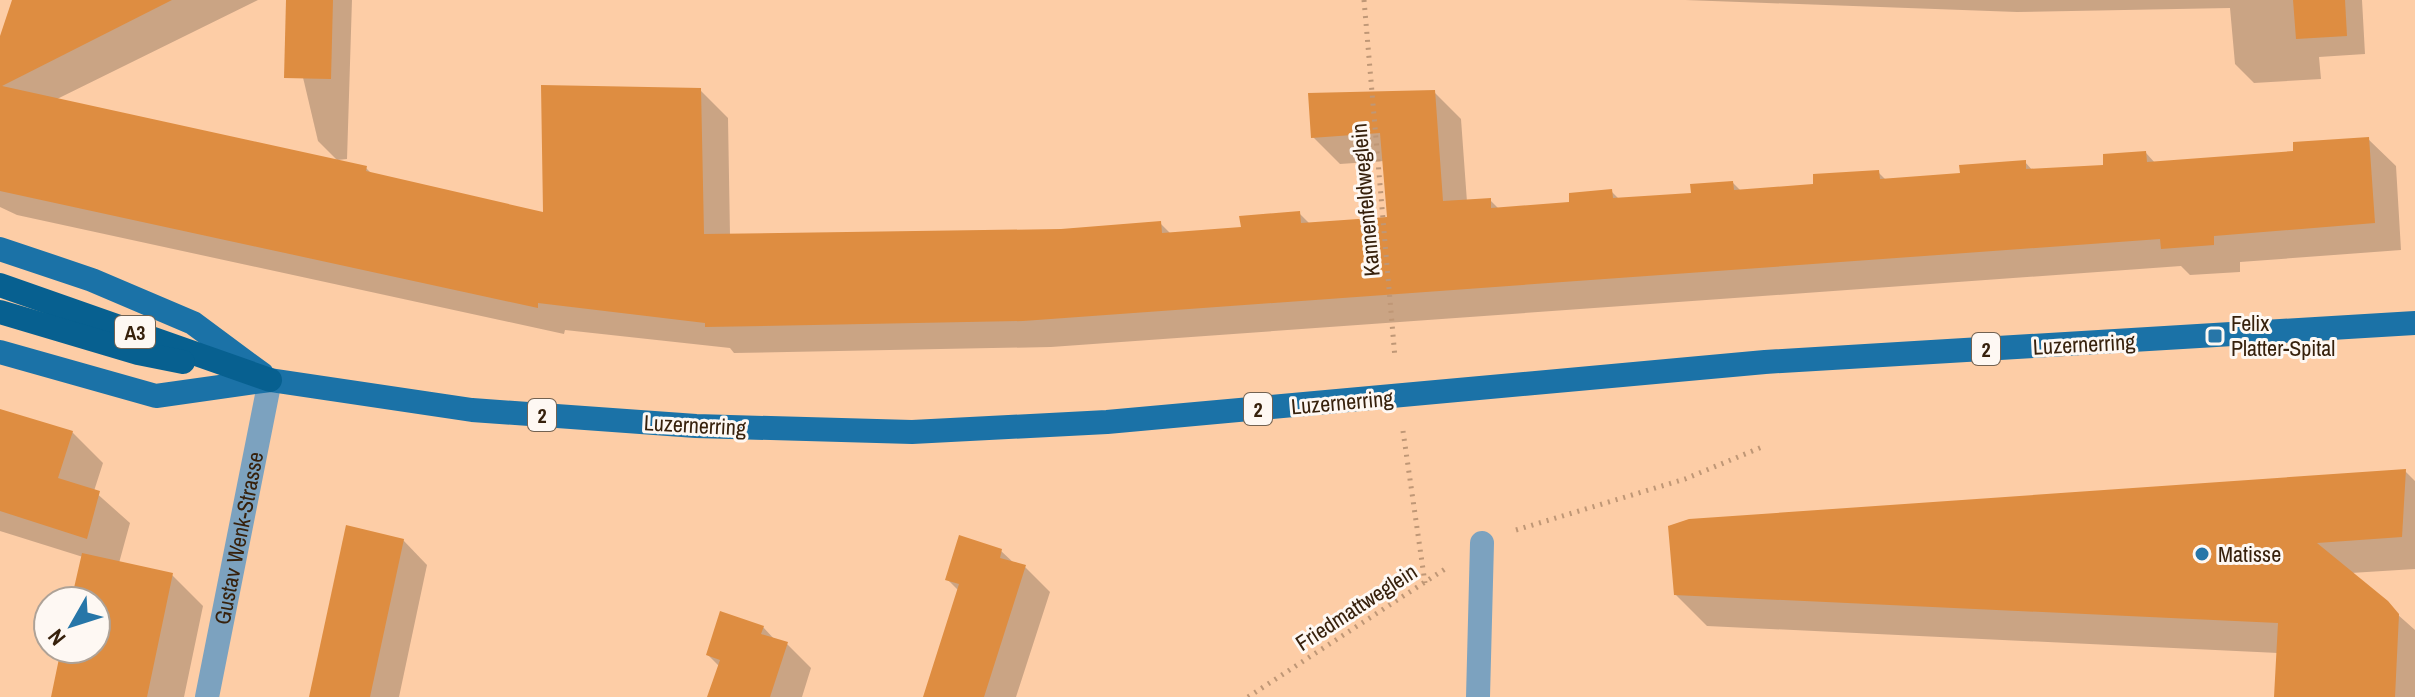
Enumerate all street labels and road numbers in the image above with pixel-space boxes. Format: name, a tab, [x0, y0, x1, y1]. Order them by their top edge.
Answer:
street label: Kannenfeldweglein	[1343, 122, 1387, 278]
road number: A3	[115, 316, 155, 348]
street label: Luzernerring	[2032, 326, 2136, 362]
road number: 2	[1972, 333, 2000, 365]
street label: Luzernerring	[1290, 383, 1394, 421]
road number: 2	[1244, 393, 1272, 425]
road number: 2	[528, 399, 556, 431]
street label: Luzernerring	[643, 407, 747, 443]
street label: Gustav Wenk-Strasse	[207, 449, 270, 627]
street label: Friedmattweglein	[1289, 556, 1423, 658]

